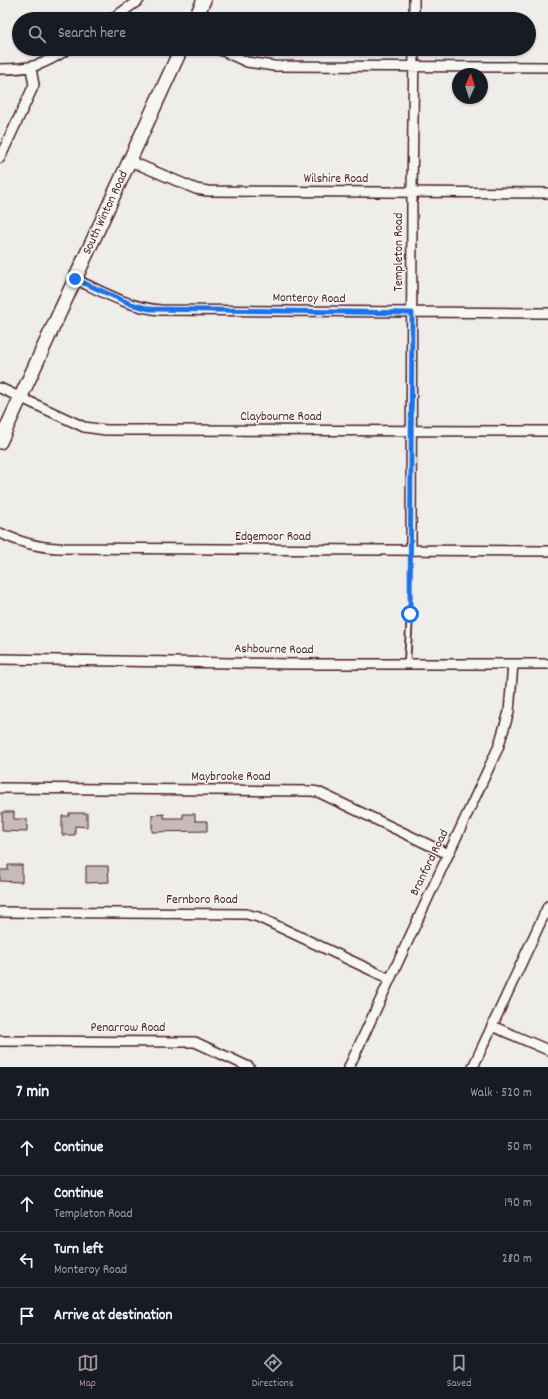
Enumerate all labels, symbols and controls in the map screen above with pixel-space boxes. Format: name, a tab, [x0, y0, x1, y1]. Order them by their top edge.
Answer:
search box	[12, 12, 536, 56]
icon: search	[26, 23, 48, 45]
text: Search here	[58, 23, 126, 45]
north arrow	[452, 68, 488, 104]
street label: South Winton Road	[78, 168, 134, 258]
street label: Wilshire Road	[304, 170, 368, 189]
street label: Templeton Road	[390, 213, 409, 291]
route end	[66, 270, 84, 288]
street label: Monteroy Road	[272, 289, 346, 309]
street label: Claybourne Road	[240, 408, 322, 427]
street label: Edgemoor Road	[235, 528, 311, 547]
route start	[401, 605, 419, 623]
street label: Ashbourne Road	[234, 640, 314, 660]
street label: Maybrooke Road	[191, 768, 271, 787]
street label: Branford Road	[406, 827, 454, 899]
street label: Fernboro Road	[166, 891, 238, 910]
street label: Penarrow Road	[91, 1019, 165, 1038]
text: 7 min	[16, 1081, 49, 1105]
text: Walk · 520 m	[470, 1084, 532, 1103]
icon: ahead	[16, 1137, 38, 1159]
text: Continue	[54, 1137, 103, 1159]
text: 50 m	[507, 1138, 532, 1157]
text: Continue	[54, 1183, 103, 1205]
icon: ahead	[16, 1193, 38, 1215]
text: 190 m	[504, 1194, 532, 1213]
text: Templeton Road	[54, 1205, 133, 1224]
text: Turn left	[54, 1239, 103, 1261]
icon: left	[16, 1249, 38, 1271]
text: 280 m	[502, 1250, 532, 1269]
text: Monteroy Road	[54, 1261, 127, 1280]
icon: arrive	[16, 1305, 38, 1327]
text: Arrive at destination	[54, 1305, 172, 1327]
tab: Map	[77, 1352, 99, 1392]
tab: Directions	[252, 1352, 294, 1392]
tab: Saved	[447, 1352, 471, 1392]

